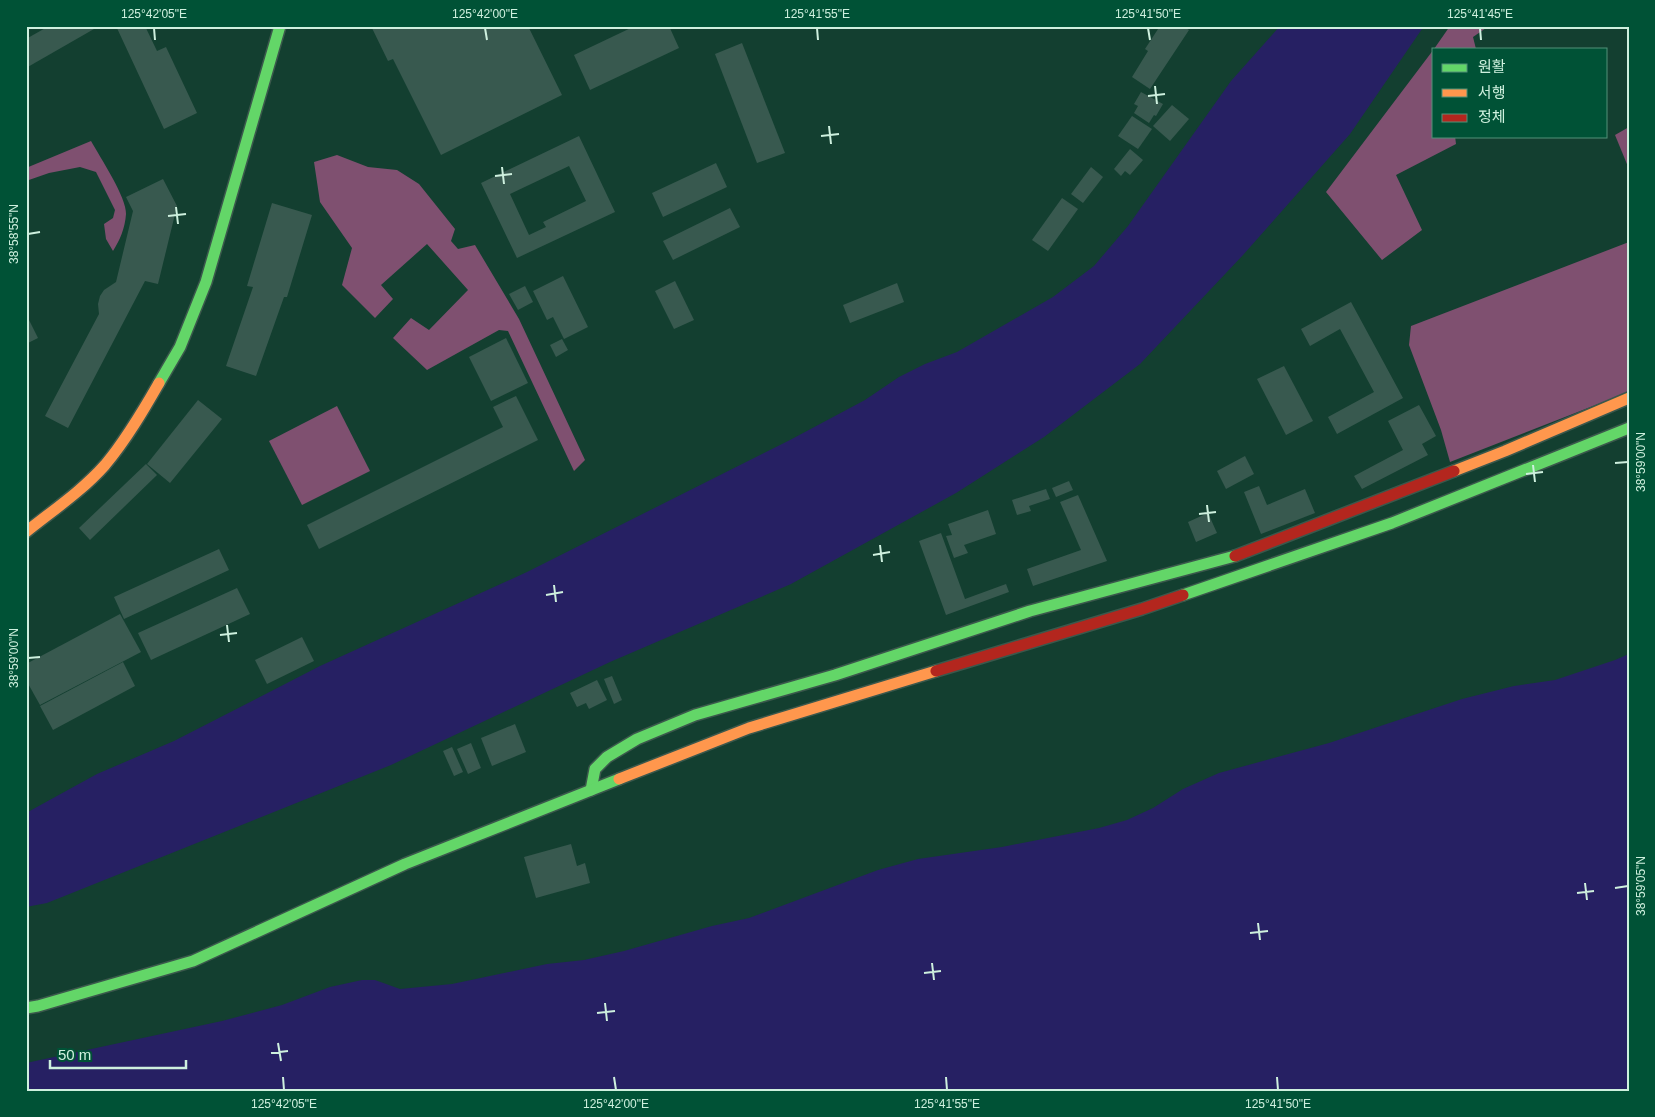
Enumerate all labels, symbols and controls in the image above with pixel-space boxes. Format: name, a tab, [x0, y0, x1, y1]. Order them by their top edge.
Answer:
text: 125°42'05"E	[121, 7, 187, 21]
text: 125°42'00"E	[452, 7, 518, 21]
text: 125°41'55"E	[784, 7, 850, 21]
text: 125°41'50"E	[1115, 7, 1181, 21]
text: 125°41'45"E	[1447, 7, 1513, 21]
legend	[1432, 48, 1608, 138]
text: 원활	[1478, 58, 1506, 75]
text: 서행	[1478, 84, 1506, 101]
text: 정체	[1478, 108, 1506, 125]
text: 38°58'55"N	[7, 204, 21, 264]
text: 38°59'00"N	[1634, 432, 1648, 492]
text: 38°59'00"N	[7, 628, 21, 688]
text: 38°59'05"N	[1634, 856, 1648, 916]
scale bar	[50, 1037, 186, 1069]
text: 50 m	[58, 1046, 91, 1063]
text: 125°42'05"E	[251, 1097, 317, 1111]
text: 125°42'00"E	[583, 1097, 649, 1111]
text: 125°41'55"E	[914, 1097, 980, 1111]
text: 125°41'50"E	[1245, 1097, 1311, 1111]

